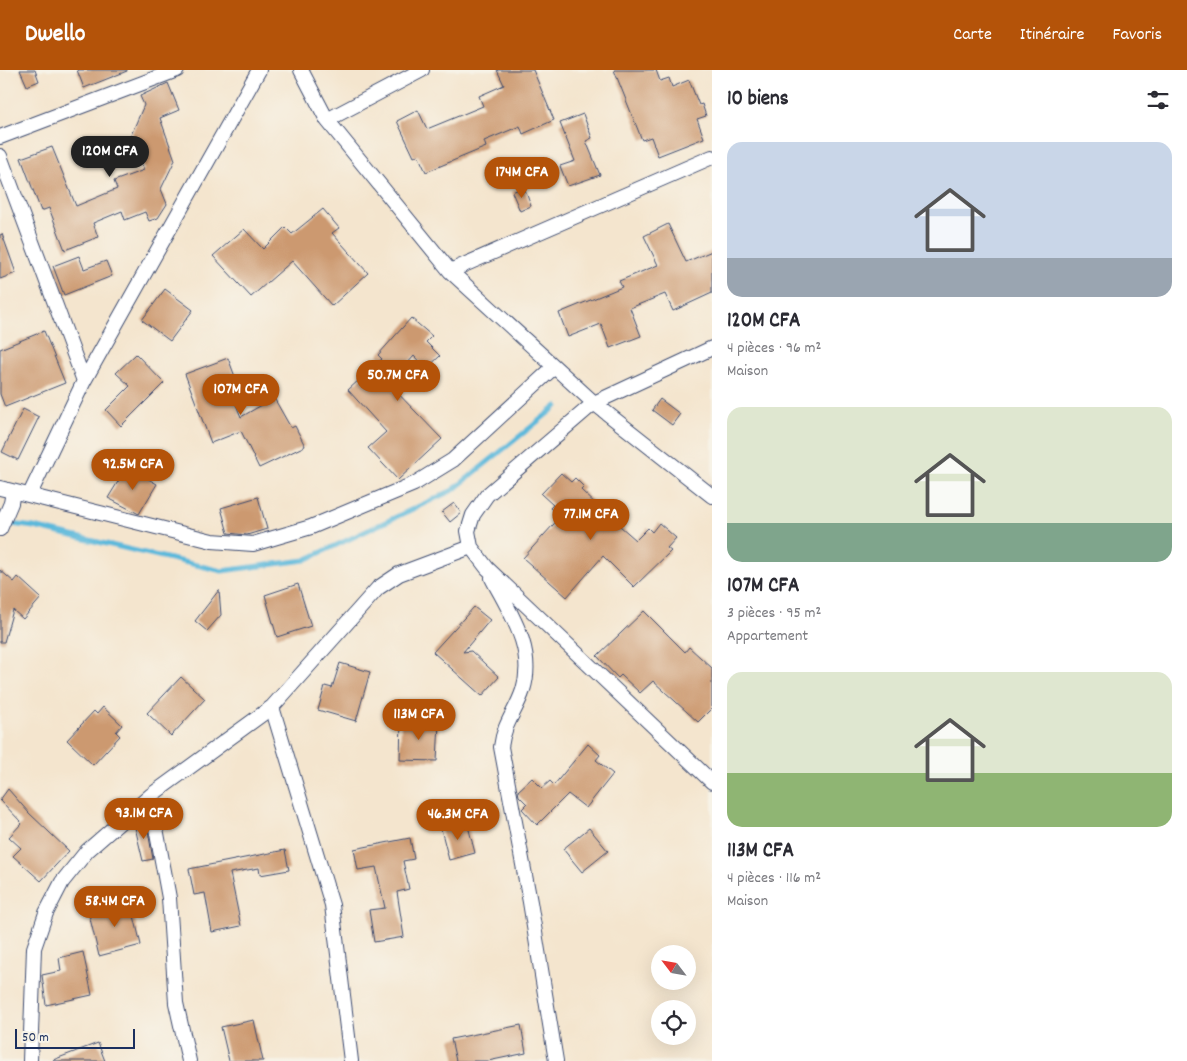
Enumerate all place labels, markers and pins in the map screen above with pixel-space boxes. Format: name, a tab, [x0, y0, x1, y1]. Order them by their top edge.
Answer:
pin: 120M CFA	[58, 136, 162, 178]
pin: 174M CFA	[470, 156, 574, 199]
pin: 50.7M CFA	[341, 360, 455, 402]
pin: 107M CFA	[189, 374, 293, 416]
pin: 92.5M CFA	[76, 448, 190, 491]
pin: 77.1M CFA	[534, 498, 648, 541]
pin: 113M CFA	[367, 698, 471, 741]
pin: 93.1M CFA	[87, 798, 201, 840]
pin: 46.3M CFA	[401, 798, 515, 841]
pin: 58.4M CFA	[58, 886, 172, 928]

